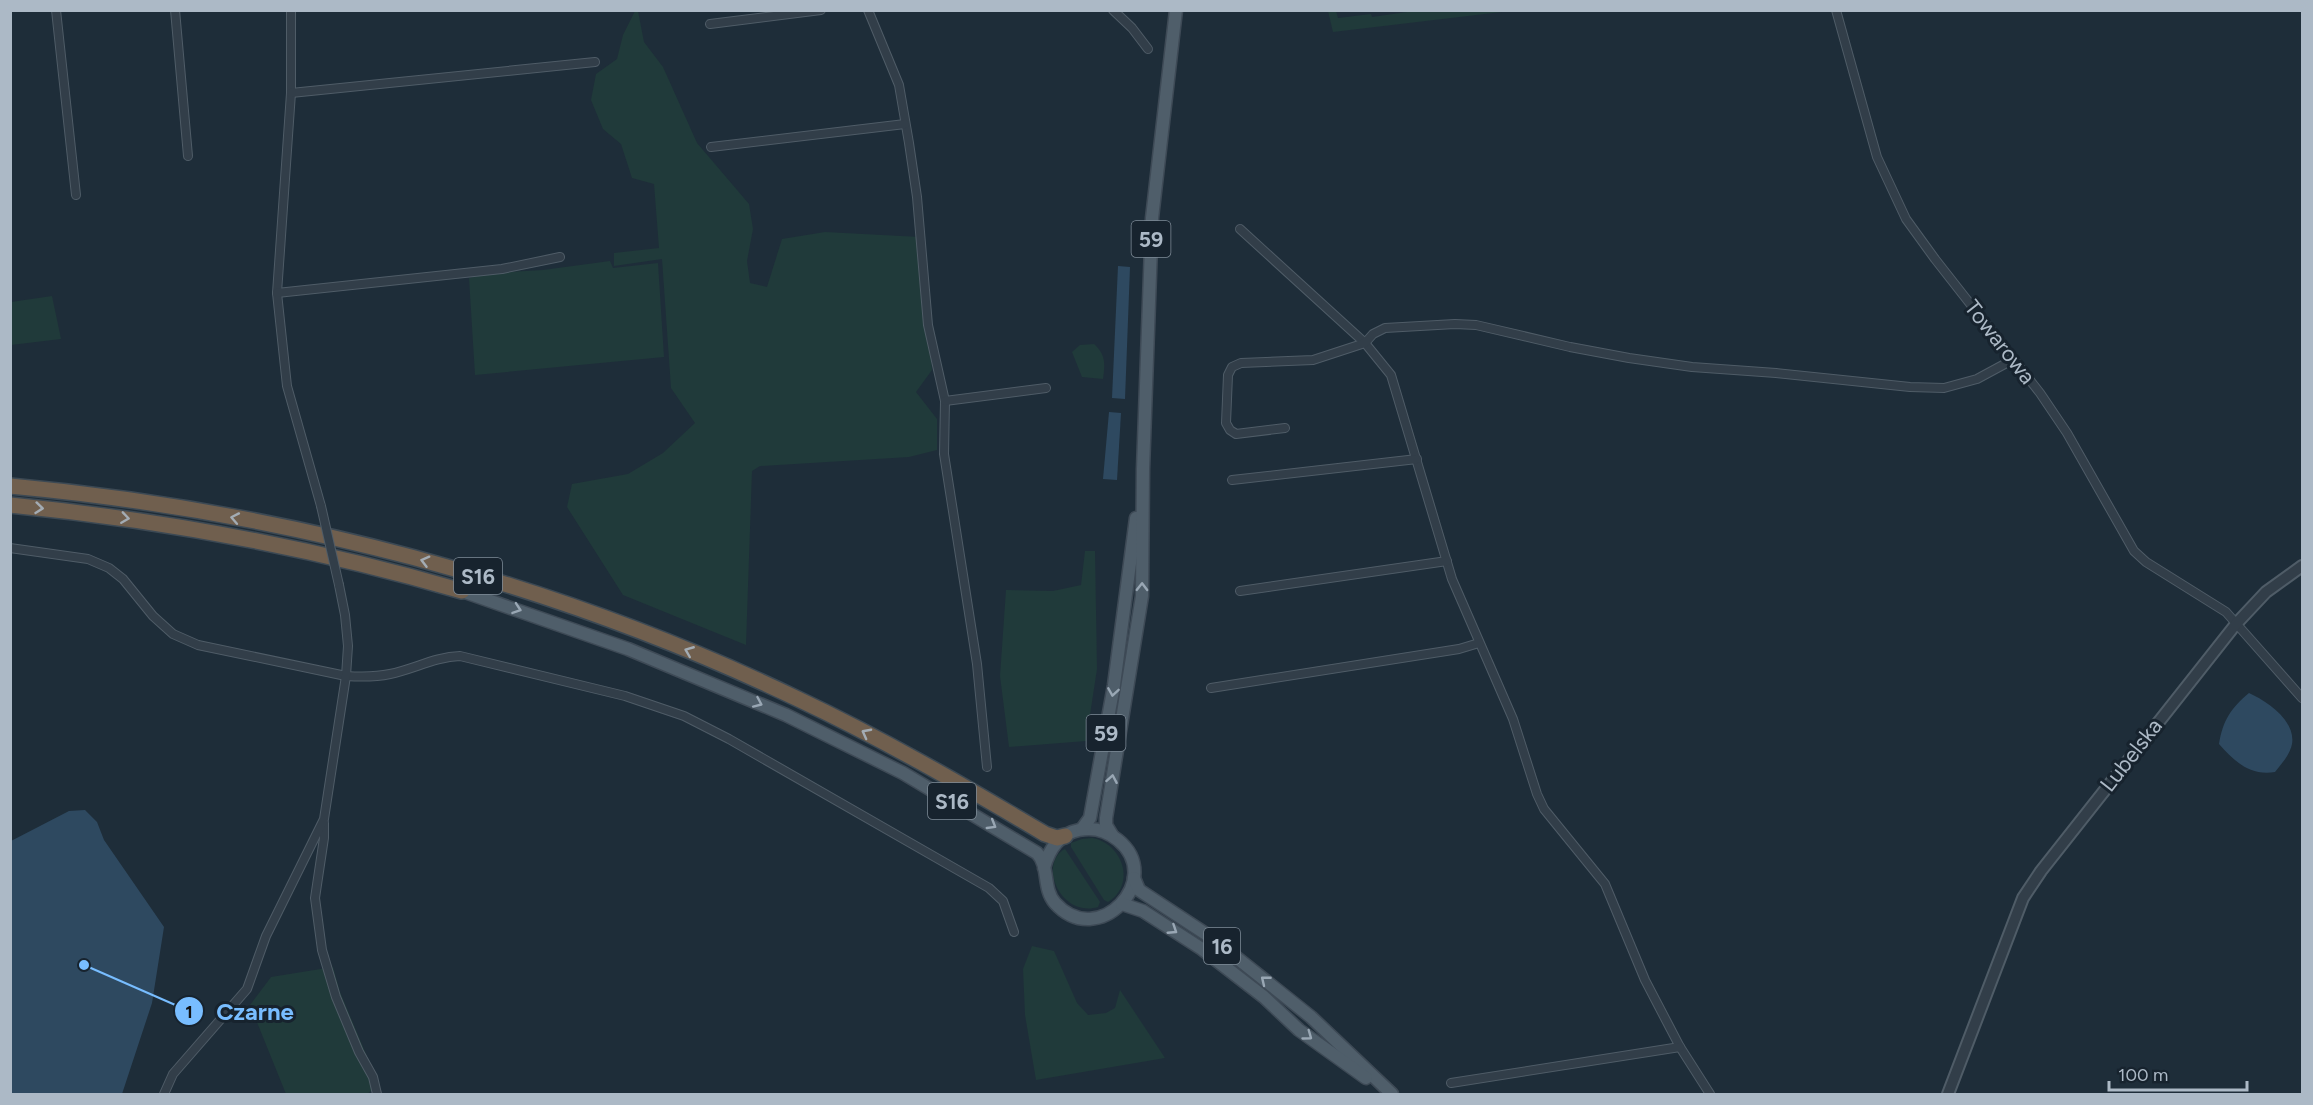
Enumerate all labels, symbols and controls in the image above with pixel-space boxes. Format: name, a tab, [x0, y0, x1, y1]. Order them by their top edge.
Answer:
road number: 59	[1132, 221, 1170, 257]
street label: Towarowa	[1959, 294, 2041, 390]
one-way arrow	[34, 501, 43, 513]
one-way arrow	[120, 512, 130, 524]
one-way arrow	[230, 512, 240, 525]
one-way arrow	[420, 556, 431, 568]
road number: S16	[454, 558, 502, 594]
one-way arrow	[1136, 582, 1148, 591]
one-way arrow	[511, 602, 522, 615]
one-way arrow	[684, 646, 695, 658]
one-way arrow	[1107, 687, 1119, 696]
one-way arrow	[751, 696, 762, 708]
street label: Lubelska	[2094, 713, 2168, 797]
road number: 59	[1086, 715, 1126, 751]
one-way arrow	[861, 729, 872, 740]
one-way arrow	[1105, 775, 1118, 785]
road number: S16	[928, 783, 976, 819]
one-way arrow	[986, 817, 996, 829]
one-way arrow	[1167, 923, 1177, 935]
road number: 16	[1204, 928, 1240, 964]
one-way arrow	[1261, 976, 1272, 987]
callout: Czarne	[174, 990, 306, 1032]
text: Czarne	[216, 997, 294, 1026]
text: 1	[185, 1001, 193, 1023]
one-way arrow	[1302, 1029, 1313, 1040]
scale bar	[2109, 1054, 2247, 1092]
text: 100 m	[2118, 1064, 2168, 1086]

